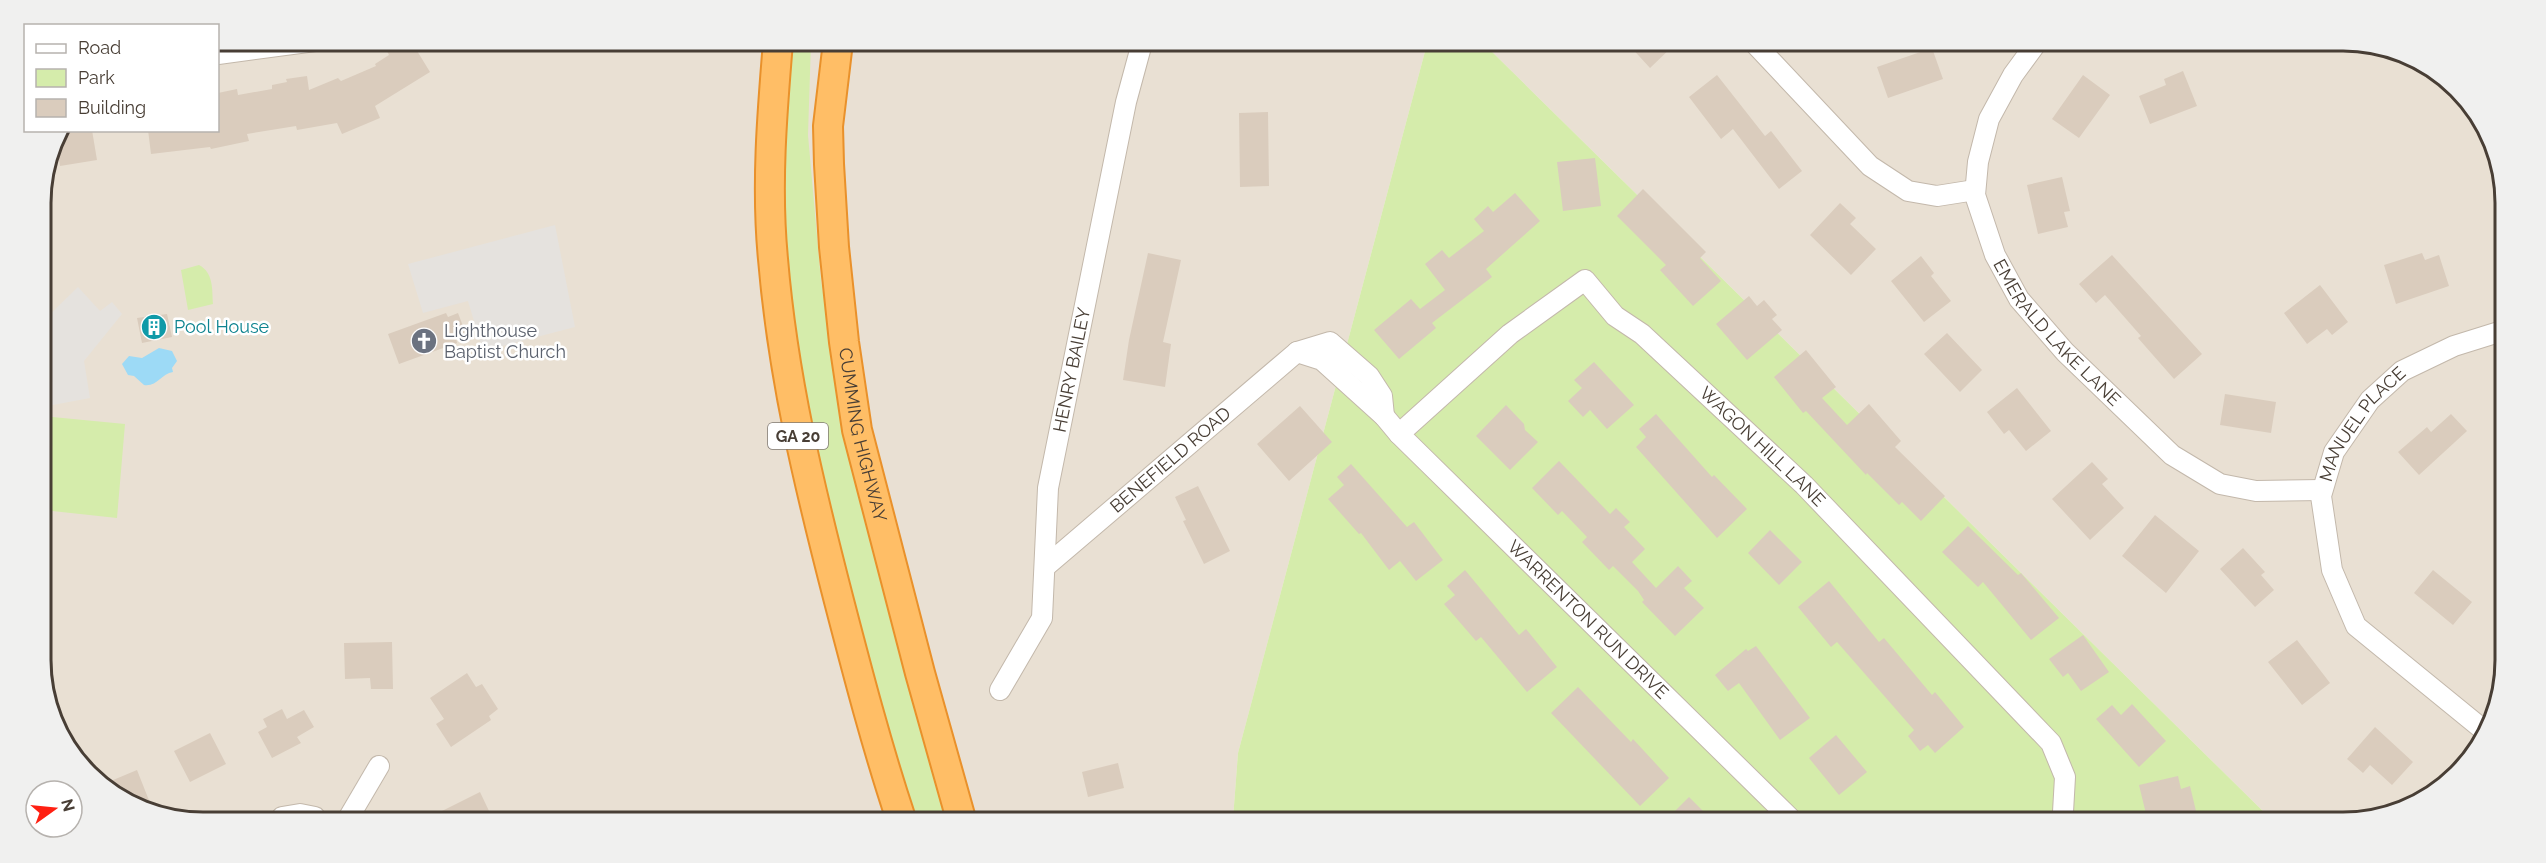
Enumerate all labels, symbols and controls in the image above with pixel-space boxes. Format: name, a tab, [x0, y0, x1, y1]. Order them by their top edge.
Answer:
legend	[24, 24, 219, 132]
text: Road	[78, 37, 121, 58]
text: Park	[78, 67, 115, 88]
text: Building	[78, 97, 146, 118]
street label: EMERALD LAKE LANE	[1989, 255, 2125, 410]
street label: HENRY BAILEY	[1049, 305, 1094, 434]
building icon: Pool House	[139, 312, 169, 342]
place label: Pool House	[174, 316, 270, 337]
place label: Lighthouse Baptist Church	[444, 320, 566, 362]
church icon: Lighthouse Baptist Church	[409, 326, 439, 356]
street label: CUMMING HIGHWAY	[835, 346, 891, 524]
street label: MANUEL PLACE	[2315, 362, 2410, 484]
street label: WAGON HILL LANE	[1696, 382, 1830, 511]
street label: BENEFIELD ROAD	[1106, 402, 1235, 517]
road number: GA 20	[768, 423, 828, 449]
street label: WARRENTON RUN DRIVE	[1503, 536, 1673, 703]
north arrow	[24, 779, 84, 839]
text: N	[57, 797, 79, 814]

